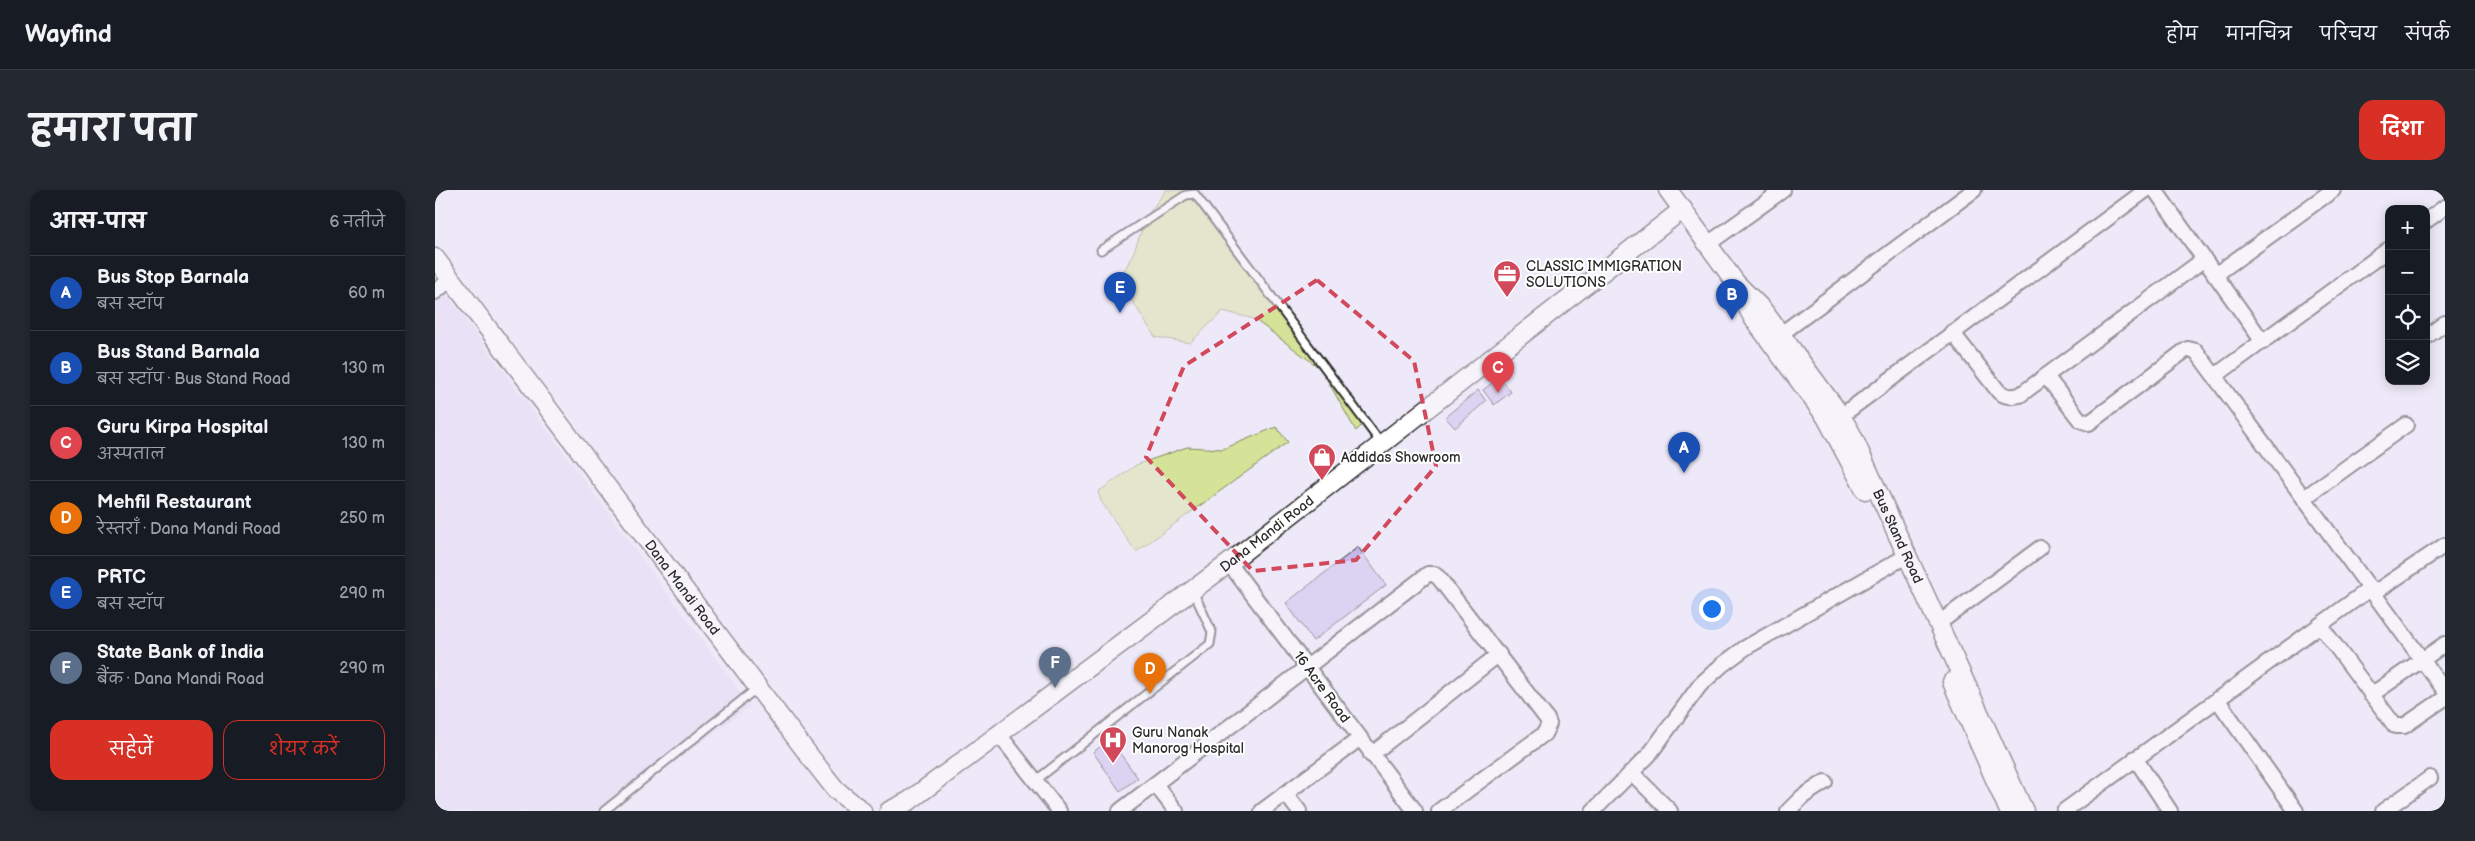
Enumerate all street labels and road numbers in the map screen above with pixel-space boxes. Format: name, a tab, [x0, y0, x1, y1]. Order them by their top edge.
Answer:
street label: Bus Stand Road	[1869, 486, 1927, 586]
street label: Dana Mandi Road	[1216, 492, 1317, 575]
street label: Dana Mandi Road	[641, 536, 724, 638]
street label: 16 Acre Road	[1290, 648, 1354, 726]

